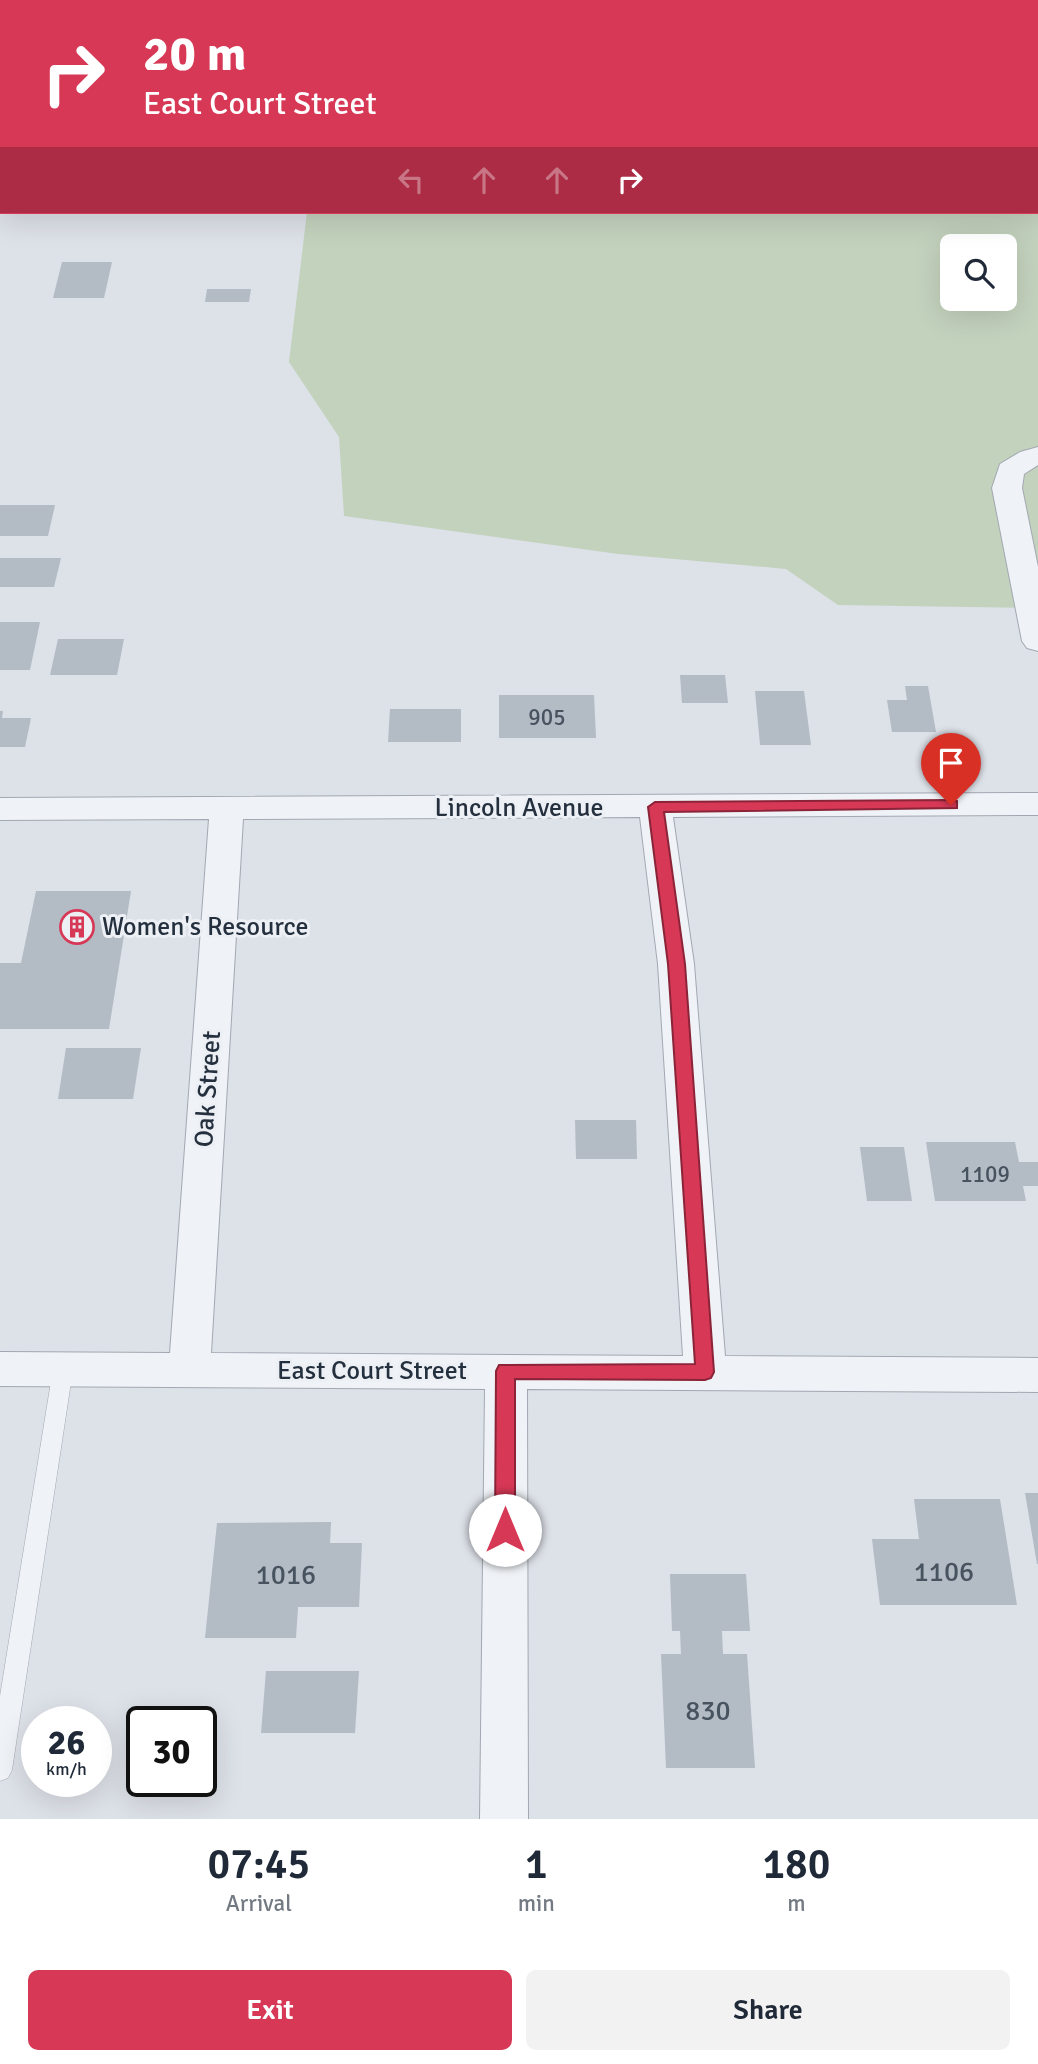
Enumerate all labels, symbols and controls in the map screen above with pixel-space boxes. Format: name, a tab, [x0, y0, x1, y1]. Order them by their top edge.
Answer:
text: 20 m	[143, 24, 246, 84]
icon: right	[28, 28, 119, 119]
text: East Court Street	[143, 84, 377, 123]
icon: left	[392, 161, 430, 199]
icon: ahead	[465, 161, 503, 199]
icon: ahead	[538, 161, 576, 199]
icon: right	[611, 161, 649, 199]
map controls	[940, 234, 1017, 311]
button: search	[940, 234, 1017, 311]
house number: 905	[528, 703, 566, 732]
pin	[921, 733, 981, 805]
icon: arrive	[932, 744, 970, 782]
street label: Lincoln Avenue	[435, 792, 603, 824]
building icon: Women's Resource	[58, 908, 96, 946]
place label: Women's Resource	[102, 911, 309, 943]
street label: Oak Street	[188, 1030, 228, 1148]
house number: 1109	[960, 1160, 1010, 1189]
street label: East Court Street	[277, 1355, 467, 1387]
position arrow	[468, 1493, 542, 1567]
house number: 1106	[914, 1555, 974, 1589]
house number: 1016	[256, 1558, 316, 1592]
house number: 830	[685, 1694, 731, 1728]
speed limit sign: 30	[126, 1706, 217, 1797]
text: 26	[48, 1721, 85, 1764]
text: km/h	[46, 1758, 87, 1780]
text: 07:45	[208, 1839, 310, 1890]
text: 1	[525, 1839, 548, 1890]
text: 180	[762, 1839, 830, 1890]
text: Arrival	[226, 1889, 292, 1918]
text: min	[518, 1889, 555, 1918]
text: m	[787, 1889, 806, 1918]
button: Exit	[28, 1970, 512, 2050]
button: Share	[526, 1970, 1010, 2050]

